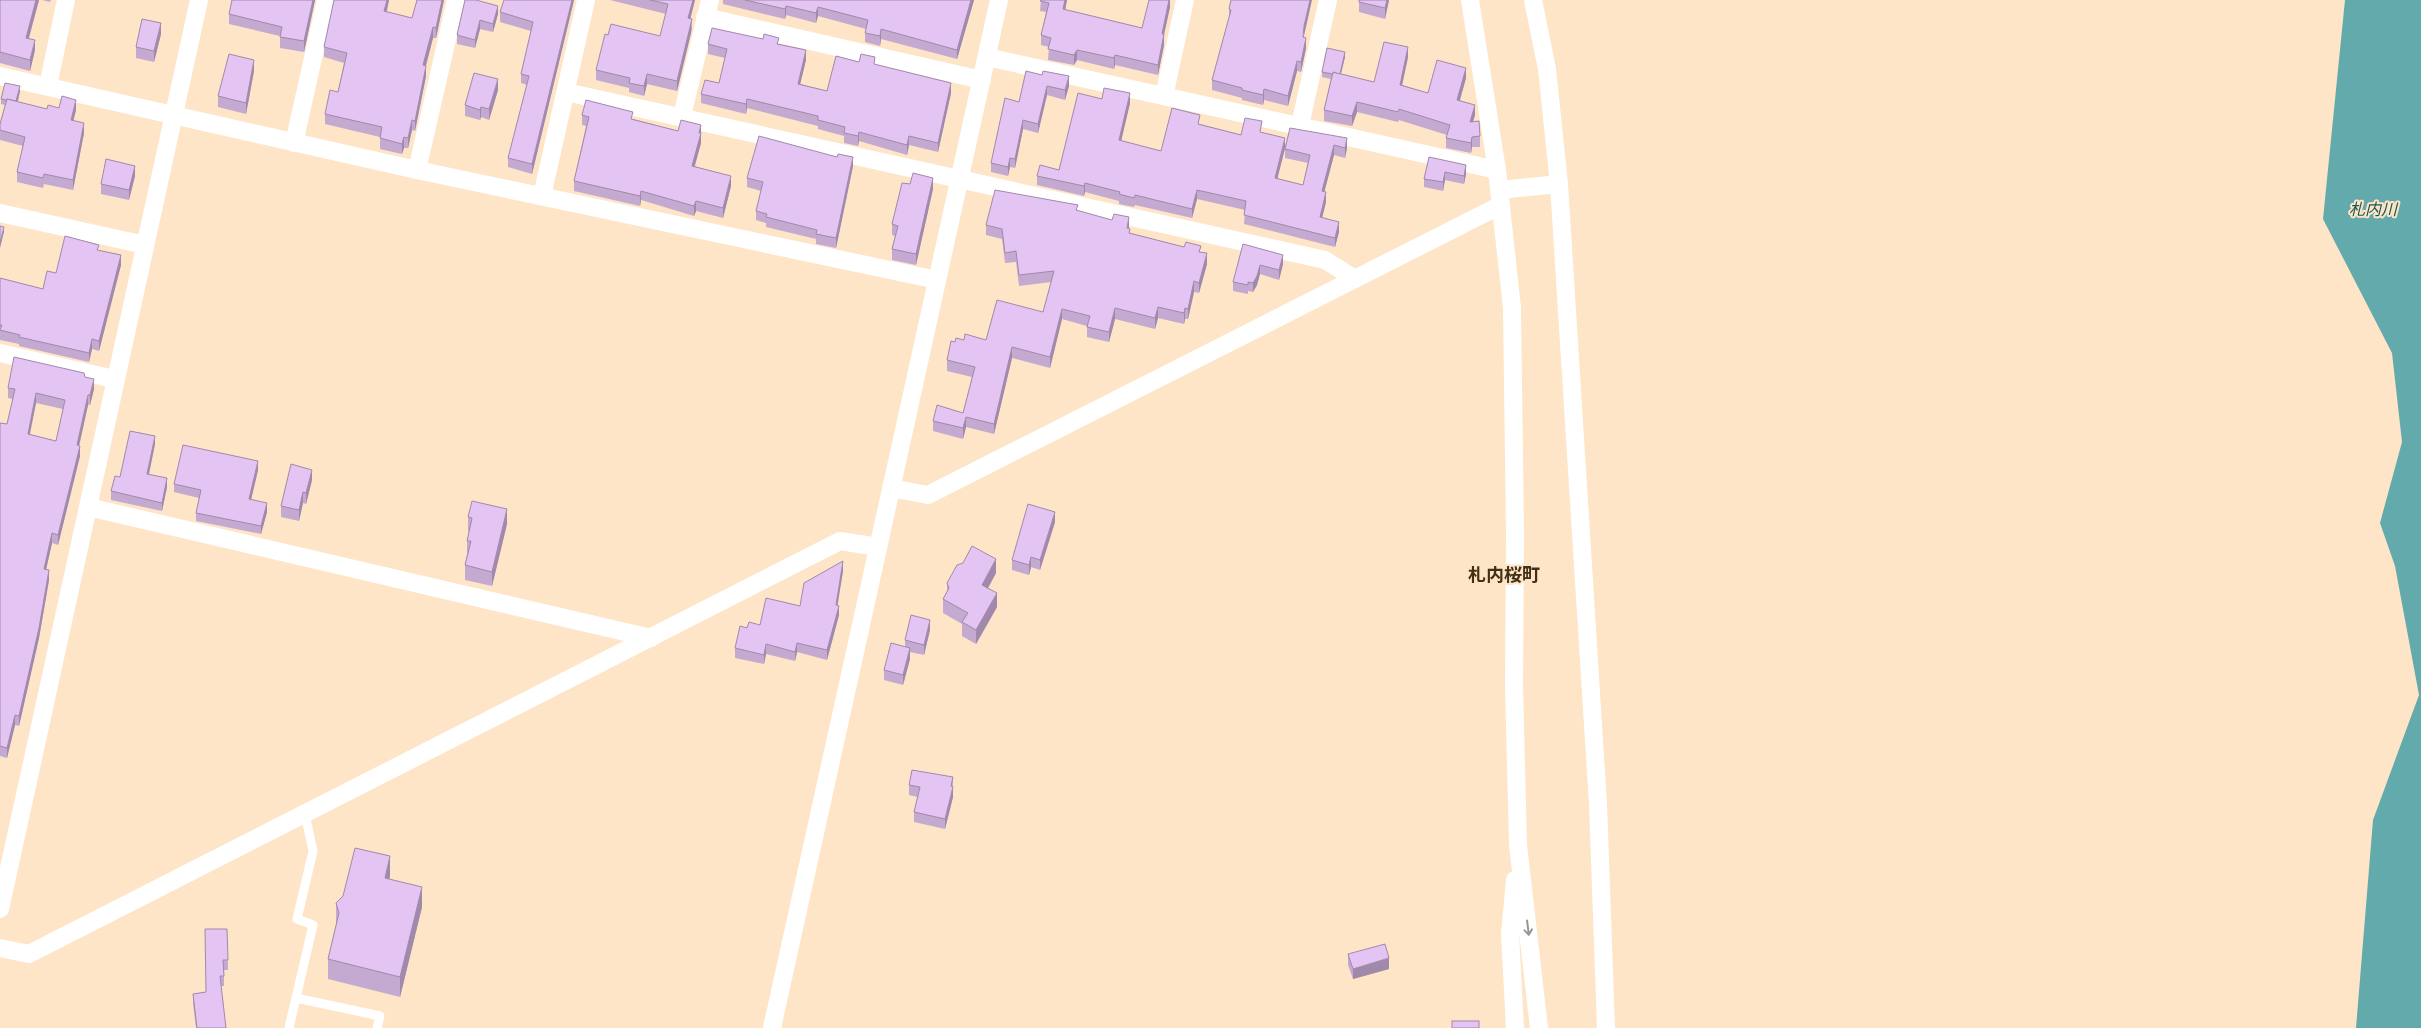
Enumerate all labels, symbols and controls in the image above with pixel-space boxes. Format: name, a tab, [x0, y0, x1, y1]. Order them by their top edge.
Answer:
water label: 札内川	[2349, 199, 2399, 219]
district label: 札内桜町	[1468, 563, 1540, 586]
one-way arrow	[1523, 919, 1533, 935]

